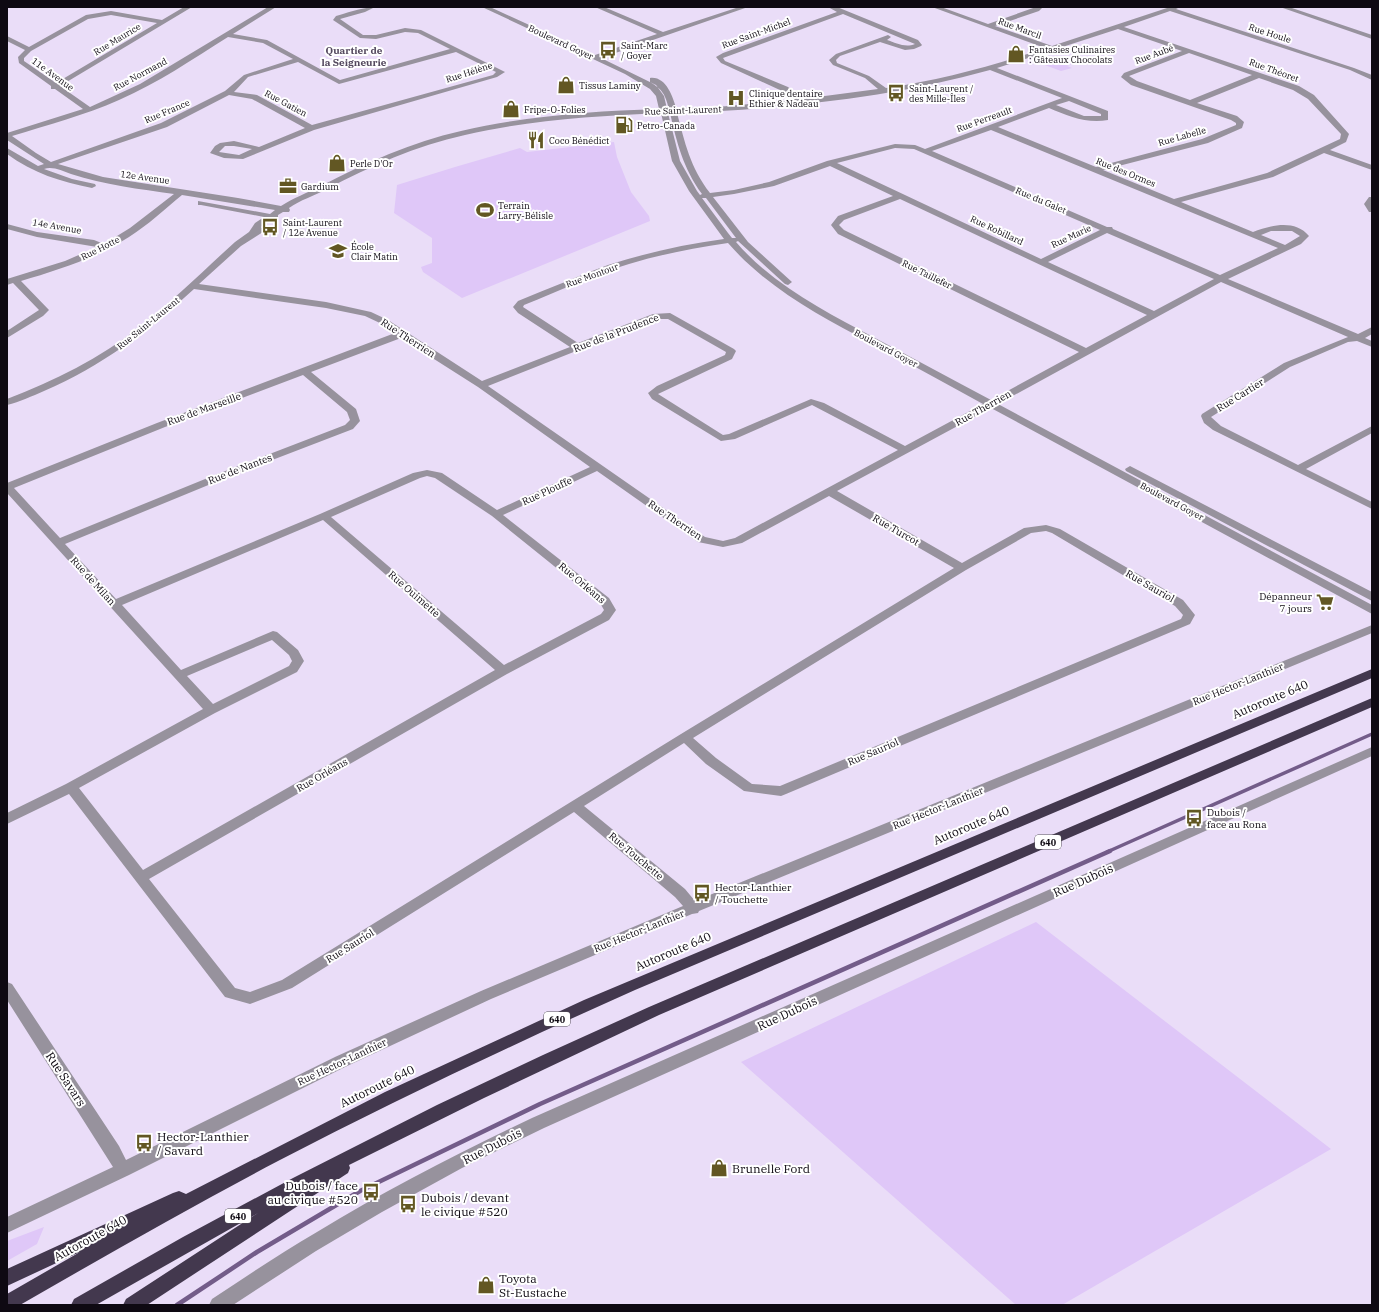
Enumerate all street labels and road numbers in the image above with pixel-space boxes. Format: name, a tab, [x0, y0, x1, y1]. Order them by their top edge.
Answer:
street label: Rue Saint-Michel	[720, 15, 792, 51]
street label: Rue Marcil	[997, 15, 1043, 41]
street label: Rue Maurice	[91, 21, 143, 57]
street label: Rue Houle	[1247, 21, 1293, 45]
street label: Boulevard Goyer	[527, 22, 595, 62]
street label: Rue Aubé	[1133, 42, 1175, 66]
street label: 11e Avenue	[30, 55, 76, 93]
street label: Rue Normand	[111, 55, 169, 93]
street label: Rue Théoret	[1248, 56, 1300, 84]
street label: Rue Hélène	[444, 59, 494, 85]
street label: Rue Gatien	[263, 87, 309, 119]
street label: Rue France	[143, 97, 191, 125]
street label: Rue Saint-Laurent	[644, 103, 722, 117]
street label: Rue Perreault	[955, 104, 1013, 134]
street label: Rue Labelle	[1157, 124, 1207, 148]
street label: Rue des Ormes	[1095, 155, 1157, 189]
street label: 12e Avenue	[120, 168, 170, 186]
street label: Rue du Galet	[1014, 184, 1068, 216]
street label: Rue Robillard	[969, 213, 1026, 247]
street label: 14e Avenue	[32, 216, 82, 236]
street label: Rue Marie	[1049, 222, 1093, 250]
street label: Rue Hotte	[79, 234, 121, 262]
street label: Rue Taillefer	[900, 257, 954, 291]
street label: Rue Montour	[564, 260, 620, 290]
street label: Rue Saint-Laurent	[114, 294, 182, 352]
street label: Rue de la Prudence	[572, 311, 660, 355]
street label: Rue Therrien	[378, 316, 438, 361]
street label: Boulevard Goyer	[852, 327, 920, 369]
street label: Rue Cartier	[1214, 375, 1267, 415]
street label: Rue Therrien	[953, 387, 1014, 429]
street label: Rue de Marseille	[165, 390, 243, 428]
street label: Rue de Nantes	[206, 451, 274, 487]
street label: Rue Plouffe	[520, 474, 574, 508]
street label: Boulevard Goyer	[1138, 480, 1206, 522]
street label: Rue Therrien	[645, 497, 705, 543]
street label: Rue Turcot	[870, 511, 922, 549]
street label: Rue de Milan	[68, 554, 119, 608]
street label: Rue Orléans	[556, 560, 608, 606]
street label: Rue Sauriol	[1123, 567, 1177, 605]
street label: Rue Ouimette	[385, 568, 443, 620]
street label: Rue Hector-Lanthier	[1191, 660, 1286, 708]
street label: Autoroute 640	[1230, 676, 1310, 722]
street label: Rue Sauriol	[845, 735, 901, 769]
street label: Rue Orléans	[294, 755, 350, 795]
street label: Rue Hector-Lanthier	[891, 784, 986, 832]
street label: Autoroute 640	[931, 802, 1011, 848]
street label: Rue Touchette	[606, 829, 666, 883]
road number: 640	[1035, 835, 1061, 849]
street label: Rue Dubois	[1051, 860, 1116, 900]
street label: Rue Hector-Lanthier	[592, 907, 687, 955]
street label: Rue Sauriol	[324, 926, 376, 966]
street label: Autoroute 640	[633, 928, 713, 974]
street label: Rue Dubois	[755, 993, 819, 1033]
road number: 640	[544, 1012, 570, 1026]
street label: Rue Hector-Lanthier	[295, 1035, 389, 1088]
street label: Rue Savars	[43, 1049, 89, 1109]
street label: Autoroute 640	[337, 1062, 417, 1110]
street label: Rue Dubois	[460, 1125, 524, 1167]
road number: 640	[225, 1209, 251, 1223]
street label: Autoroute 640	[51, 1212, 129, 1264]

